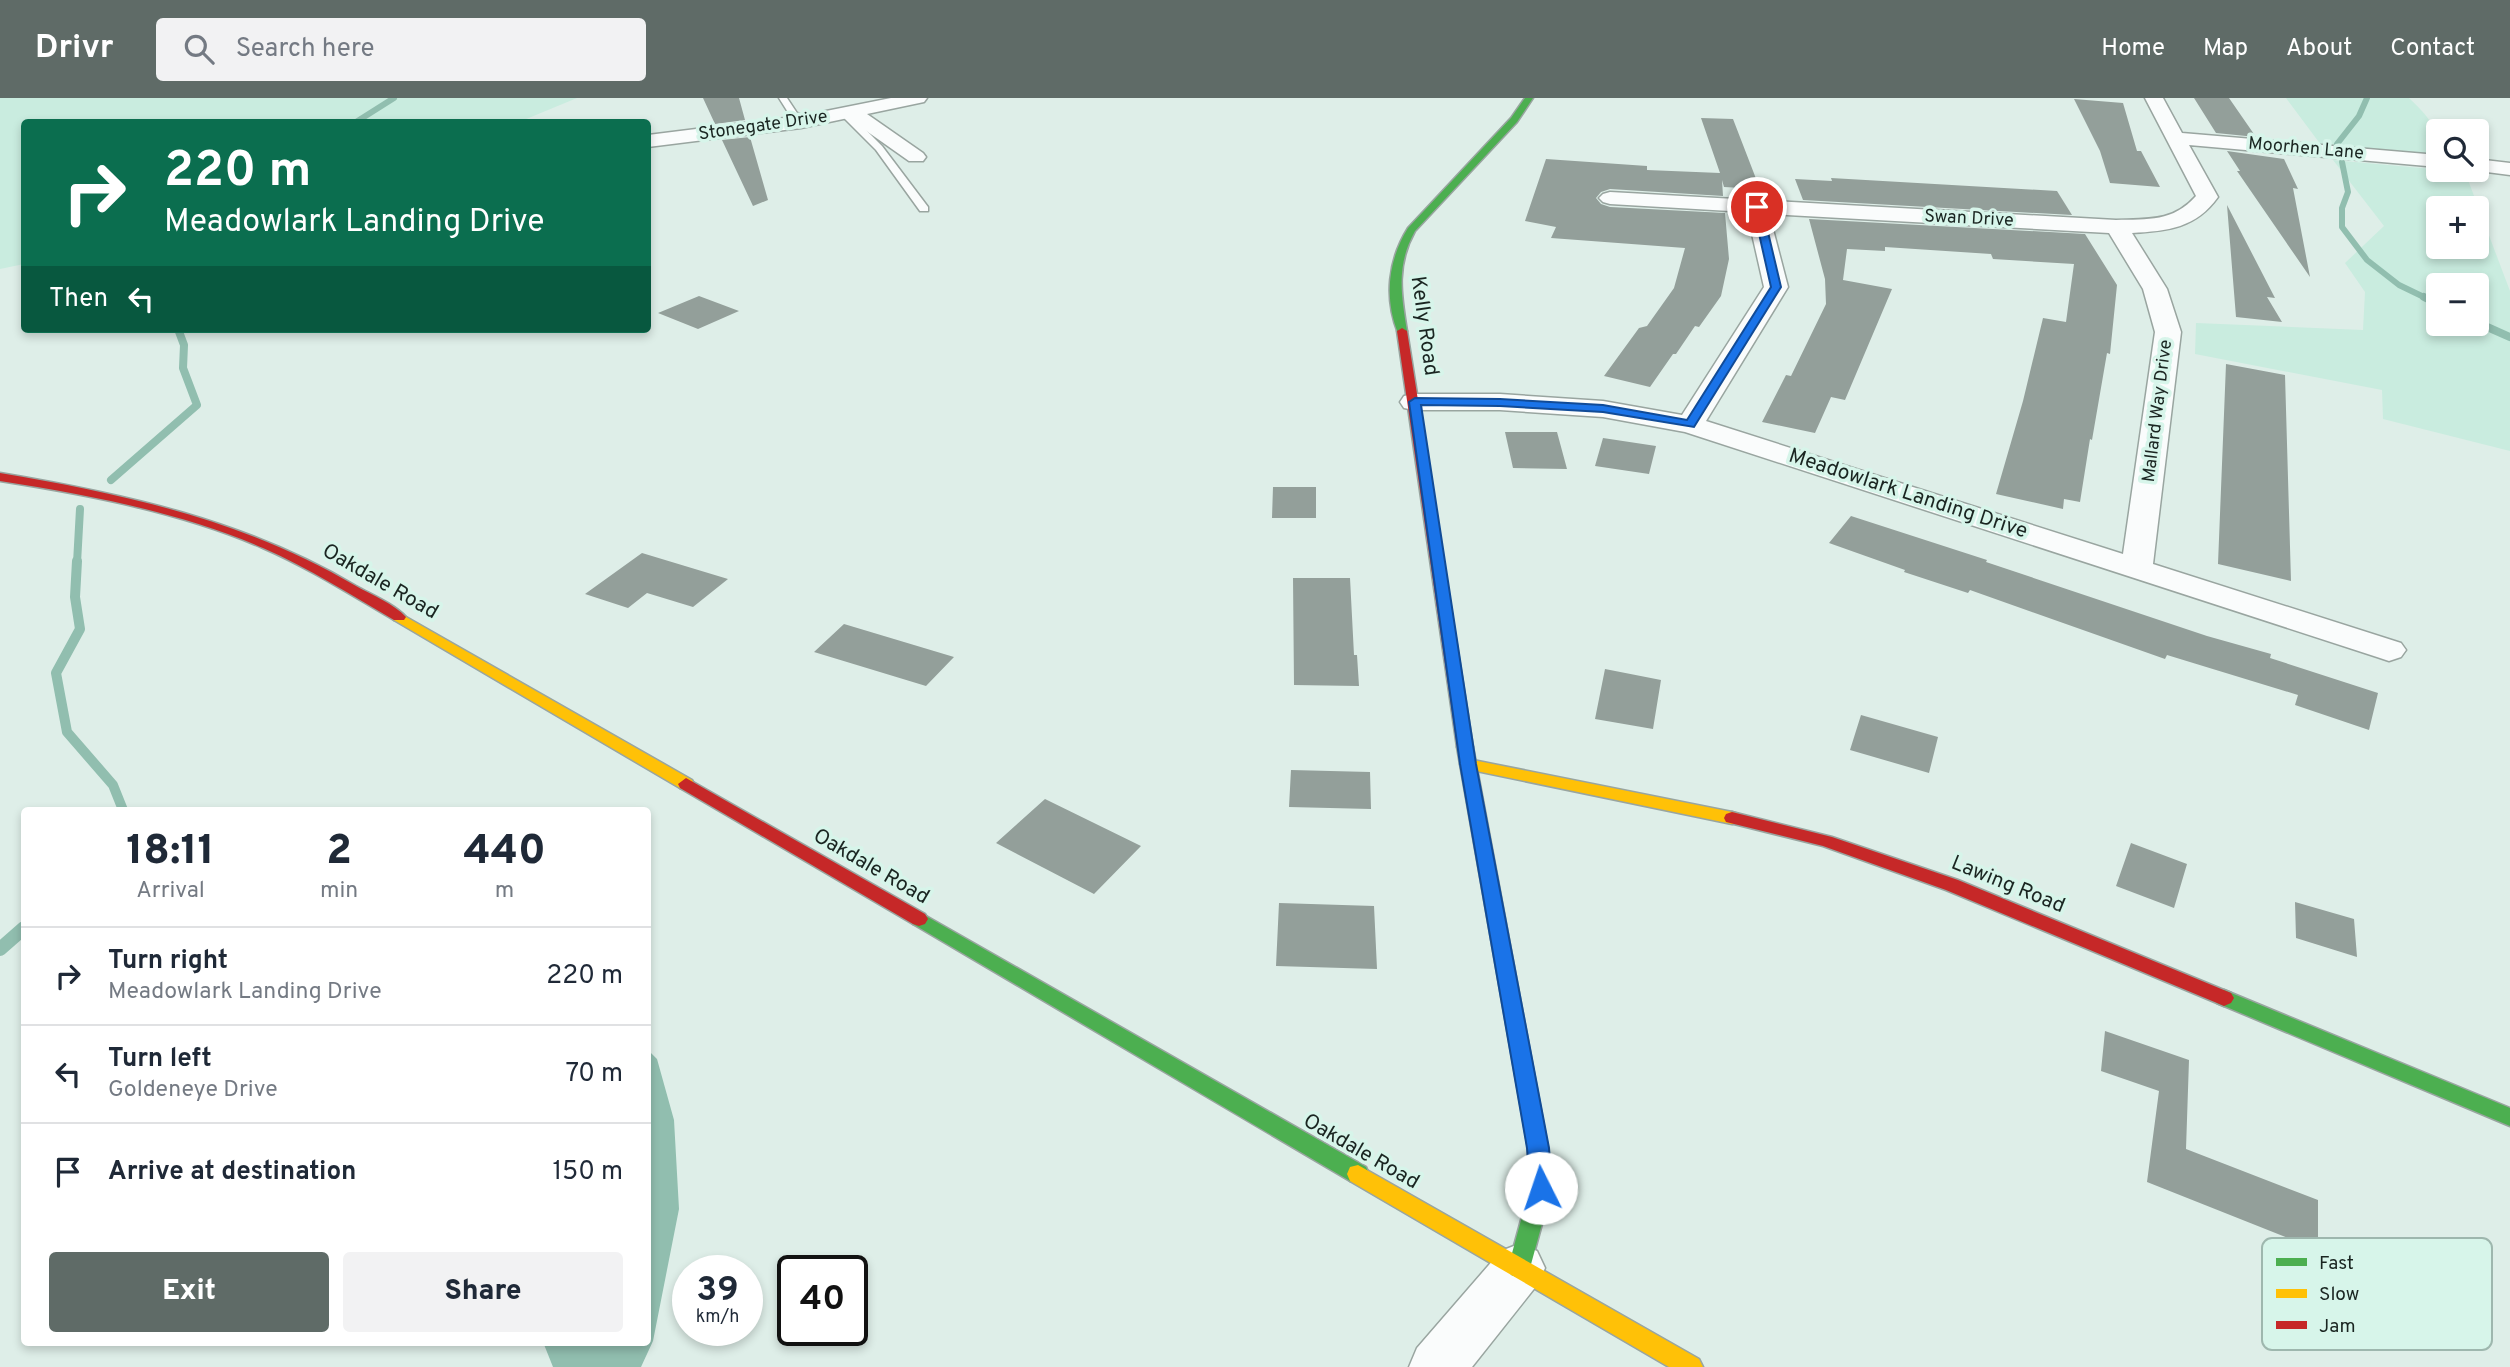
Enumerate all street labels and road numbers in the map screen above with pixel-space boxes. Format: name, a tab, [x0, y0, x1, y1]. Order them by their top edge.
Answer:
street label: Stonegate Drive	[697, 106, 829, 146]
street label: Moorhen Lane	[2247, 132, 2365, 166]
street label: Swan Drive	[1924, 205, 2014, 233]
street label: Kelly Road	[1404, 274, 1444, 378]
street label: Mallard Way Drive	[2138, 338, 2178, 484]
street label: Meadowlark Landing Drive	[1785, 443, 2031, 545]
street label: Oakdale Road	[317, 538, 443, 626]
street label: Oakdale Road	[808, 823, 934, 911]
street label: Lawing Road	[1947, 850, 2069, 920]
street label: Oakdale Road	[1298, 1108, 1424, 1196]

